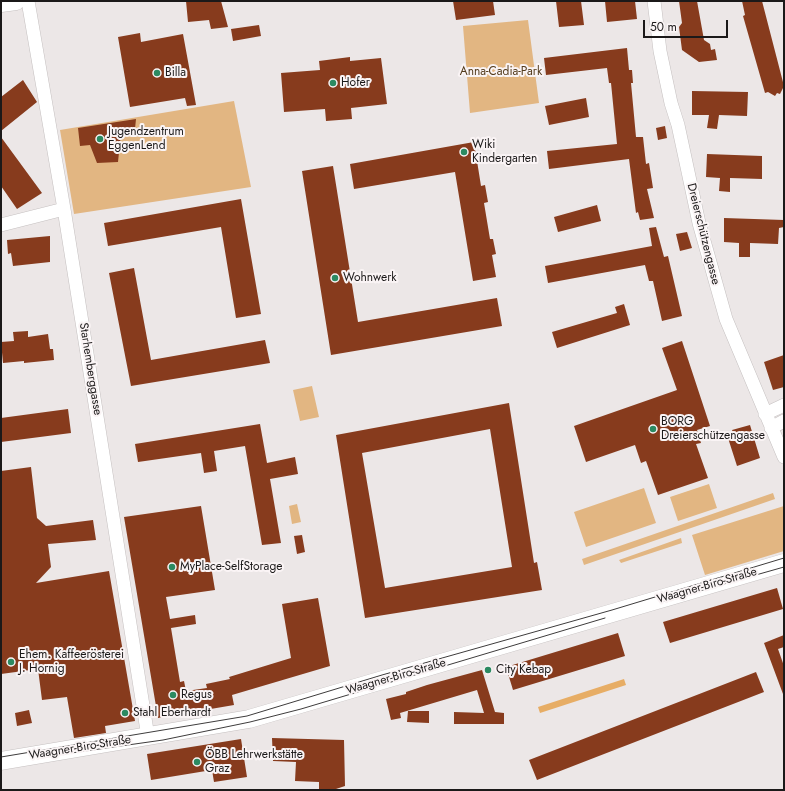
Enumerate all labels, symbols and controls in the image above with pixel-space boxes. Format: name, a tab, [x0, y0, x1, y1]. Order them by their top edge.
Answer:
scale bar	[645, 12, 730, 38]
text: 50 m	[650, 18, 677, 36]
park label: Anna-Cadia-Park	[460, 65, 542, 79]
place label: Billa	[165, 66, 186, 80]
marker: Billa	[152, 68, 162, 78]
place label: Hofer	[341, 76, 370, 90]
marker: Hofer	[328, 78, 338, 88]
place label: Jugendzentrum EggenLend	[108, 125, 184, 153]
marker: Jugendzentrum EggenLend	[95, 134, 105, 144]
place label: Wiki Kindergarten	[472, 138, 537, 166]
marker: Wiki Kindergarten	[459, 147, 469, 157]
street label: Dreierschützengasse	[683, 182, 723, 286]
place label: Wohnwerk	[343, 271, 397, 285]
marker: Wohnwerk	[330, 273, 340, 283]
street label: Starhemberggasse	[76, 322, 104, 416]
place label: BORG Dreierschützengasse	[661, 415, 765, 443]
marker: BORG Dreierschützengasse	[648, 424, 658, 434]
place label: MyPlace-SelfStorage	[180, 560, 282, 574]
marker: MyPlace-SelfStorage	[167, 562, 177, 572]
street label: Waagner-Biro-Straße	[655, 565, 759, 607]
place label: Ehem. Kaffeerösterei J. Hornig	[19, 648, 124, 676]
street label: Waagner-Biro-Straße	[344, 656, 448, 698]
marker: Ehem. Kaffeerösterei J. Hornig	[6, 657, 16, 667]
place label: City Kebap	[496, 663, 551, 677]
marker: City Kebap	[483, 665, 493, 675]
place label: Regus	[181, 688, 212, 702]
marker: Regus	[168, 690, 178, 700]
place label: Stahl Eberhardt	[133, 706, 211, 720]
marker: Stahl Eberhardt	[120, 708, 130, 718]
street label: Waagner-Biro-Straße	[28, 733, 132, 763]
place label: ÖBB Lehrwerkstätte Graz	[205, 748, 303, 776]
marker: ÖBB Lehrwerkstätte Graz	[192, 757, 202, 767]

